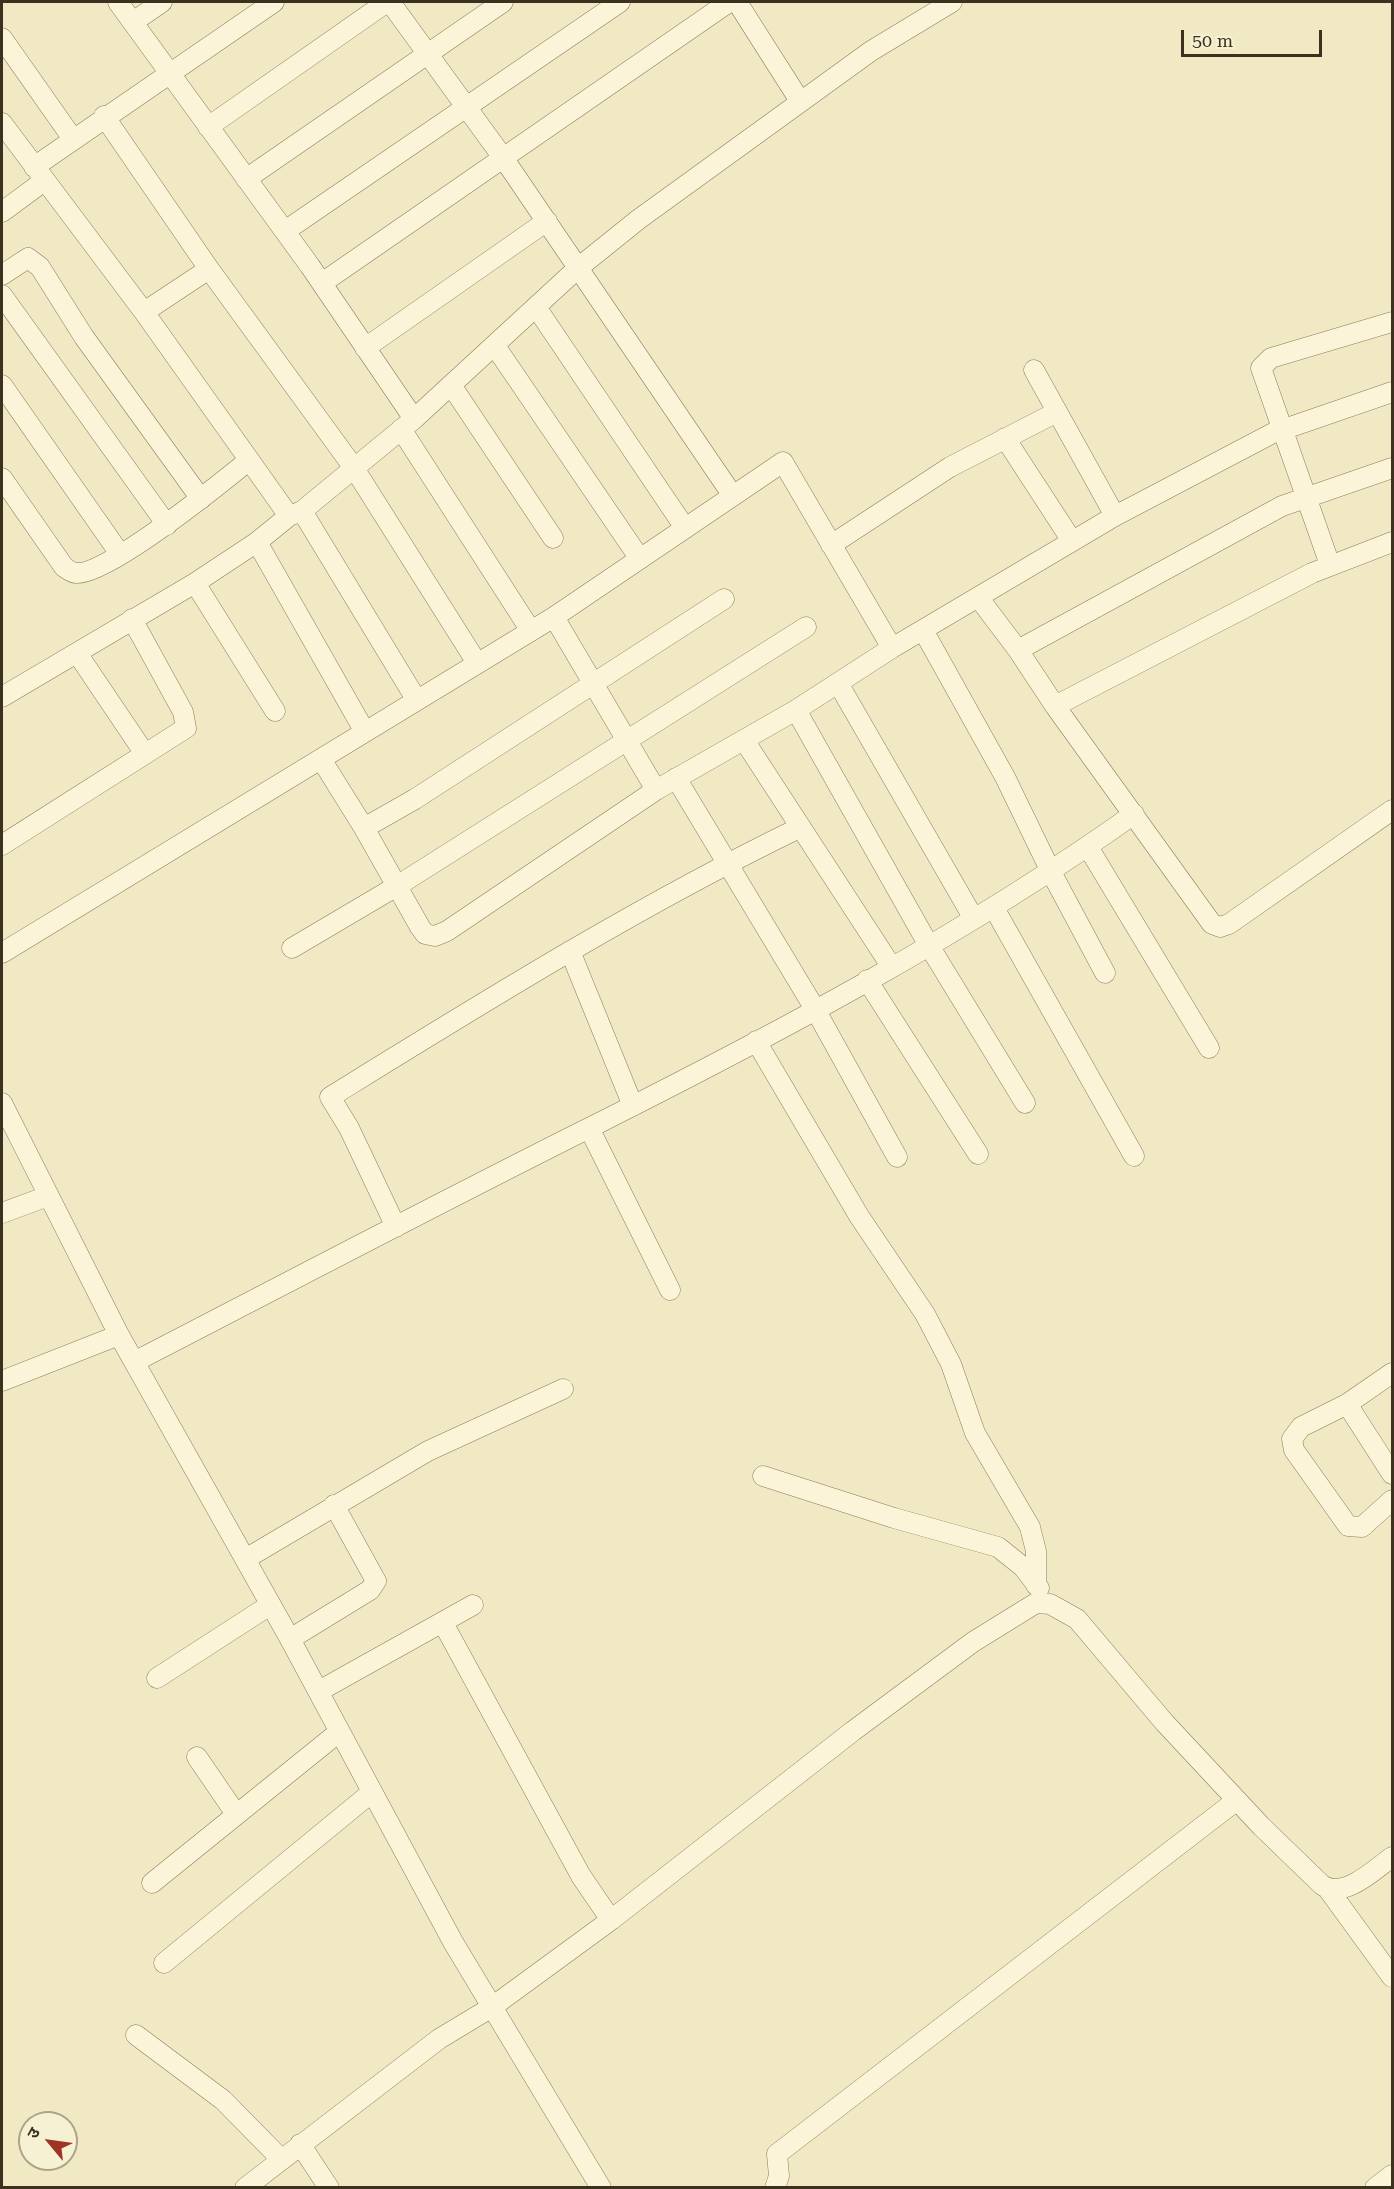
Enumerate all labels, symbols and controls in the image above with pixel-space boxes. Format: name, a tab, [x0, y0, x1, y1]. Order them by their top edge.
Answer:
scale bar	[1184, 18, 1325, 56]
text: 50 m	[1192, 30, 1233, 51]
north arrow	[18, 2111, 78, 2171]
text: उ	[23, 2124, 44, 2142]

